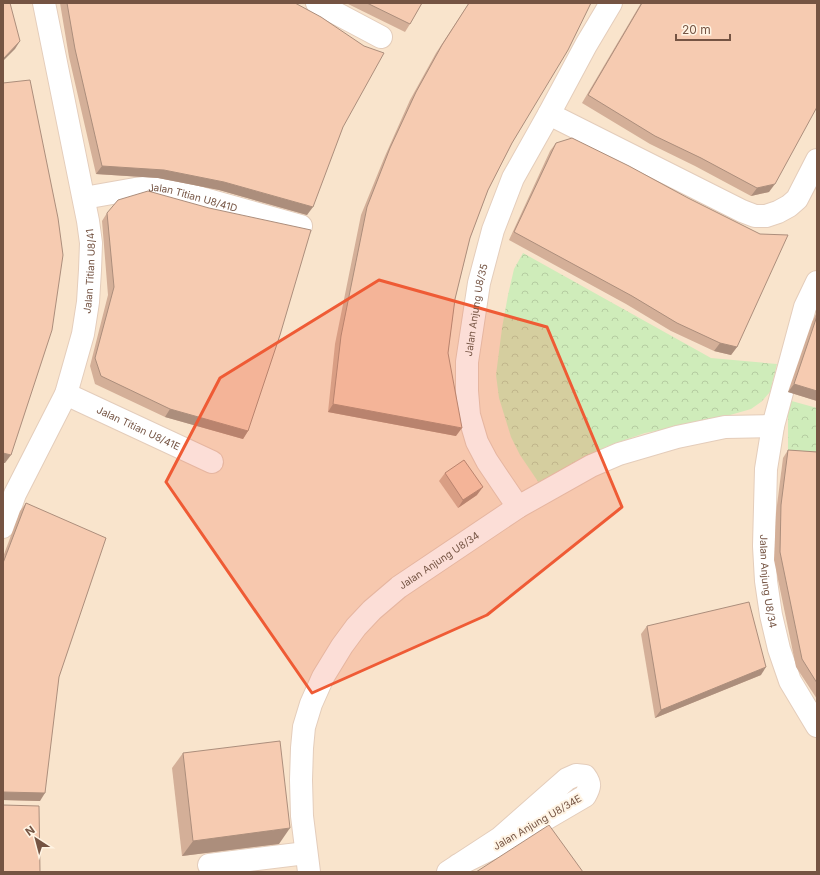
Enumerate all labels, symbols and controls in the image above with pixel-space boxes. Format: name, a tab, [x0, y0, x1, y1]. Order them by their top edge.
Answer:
scale bar	[676, 16, 730, 42]
text: 20 m	[682, 22, 711, 37]
street label: Jalan Titian U8/41D	[148, 181, 239, 214]
street label: Jalan Titian U8/41	[80, 228, 97, 314]
street label: Jalan Anjung U8/35	[462, 262, 490, 357]
street label: Jalan Titian U8/41E	[95, 403, 182, 452]
street label: Jalan Anjung U8/34	[397, 529, 481, 591]
street label: Jalan Anjung U8/34	[758, 534, 780, 629]
street label: Jalan Anjung U8/34E	[491, 792, 583, 852]
north arrow	[16, 819, 56, 859]
text: N	[23, 823, 38, 839]

